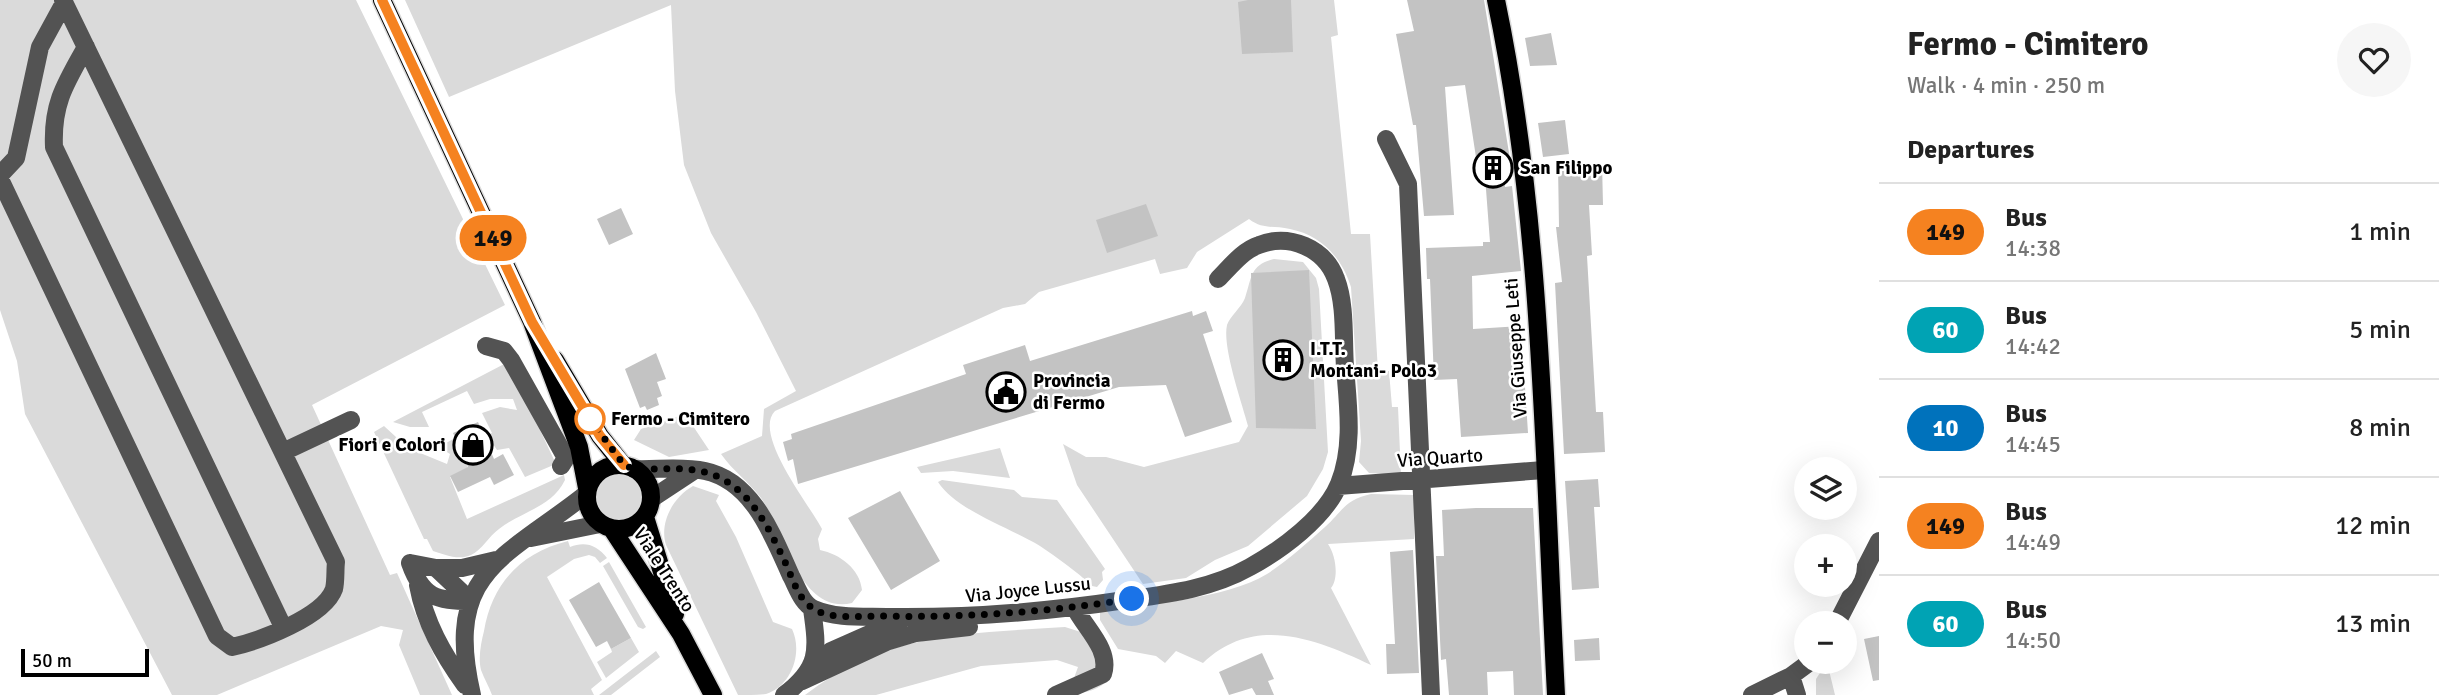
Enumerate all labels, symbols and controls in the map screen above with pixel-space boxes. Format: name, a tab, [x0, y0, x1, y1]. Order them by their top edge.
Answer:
button: heart	[2337, 23, 2411, 97]
text: Fermo - Cimitero	[1907, 24, 2148, 65]
text: Walk · 4 min · 250 m	[1907, 71, 2105, 100]
text: Departures	[1907, 134, 2034, 166]
building icon: San Filippo	[1472, 147, 1514, 189]
place label: San Filippo	[1520, 156, 1613, 180]
text: Bus	[2005, 202, 2047, 234]
line badge: 149	[453, 215, 533, 261]
text: 1 min	[2349, 216, 2411, 248]
text: 149	[1926, 217, 1965, 247]
text: 149	[474, 223, 512, 253]
text: 14:38	[2005, 234, 2061, 263]
street label: Via Giuseppe Leti	[1499, 277, 1533, 419]
text: Bus	[2005, 300, 2047, 332]
text: 5 min	[2349, 314, 2411, 346]
text: 60	[1933, 315, 1958, 345]
text: 14:42	[2005, 332, 2061, 361]
place label: I.T.T. Montani- Polo3	[1310, 337, 1437, 383]
building icon: I.T.T. Montani- Polo3	[1262, 339, 1304, 381]
place label: Provincia di Fermo	[1033, 369, 1111, 415]
public building icon: Provincia di Fermo	[985, 371, 1027, 413]
text: Bus	[2005, 398, 2047, 430]
marker: Fermo - Cimitero	[575, 404, 605, 434]
place label: Fermo - Cimitero	[611, 407, 750, 431]
text: 8 min	[2349, 412, 2411, 444]
text: 10	[1933, 413, 1958, 443]
shop icon: Fiori e Colori	[452, 424, 494, 466]
text: 14:45	[2005, 430, 2061, 459]
place label: Fiori e Colori	[338, 433, 446, 457]
street label: Via Quarto	[1396, 443, 1484, 473]
map controls	[1794, 457, 1857, 674]
button: layers	[1794, 457, 1857, 520]
text: Bus	[2005, 496, 2047, 528]
text: 12 min	[2335, 510, 2411, 542]
text: 149	[1926, 511, 1965, 541]
street label: Viale Trento	[628, 523, 700, 617]
text: 14:49	[2005, 528, 2061, 557]
button: +	[1794, 534, 1857, 597]
street label: Via Joyce Lussu	[964, 571, 1092, 609]
your location	[1114, 581, 1149, 616]
text: Bus	[2005, 594, 2047, 626]
text: 13 min	[2335, 608, 2411, 640]
text: 60	[1933, 609, 1958, 639]
button: −	[1794, 611, 1857, 674]
text: 14:50	[2005, 626, 2061, 655]
scale bar	[21, 646, 149, 678]
text: 50 m	[32, 649, 72, 673]

